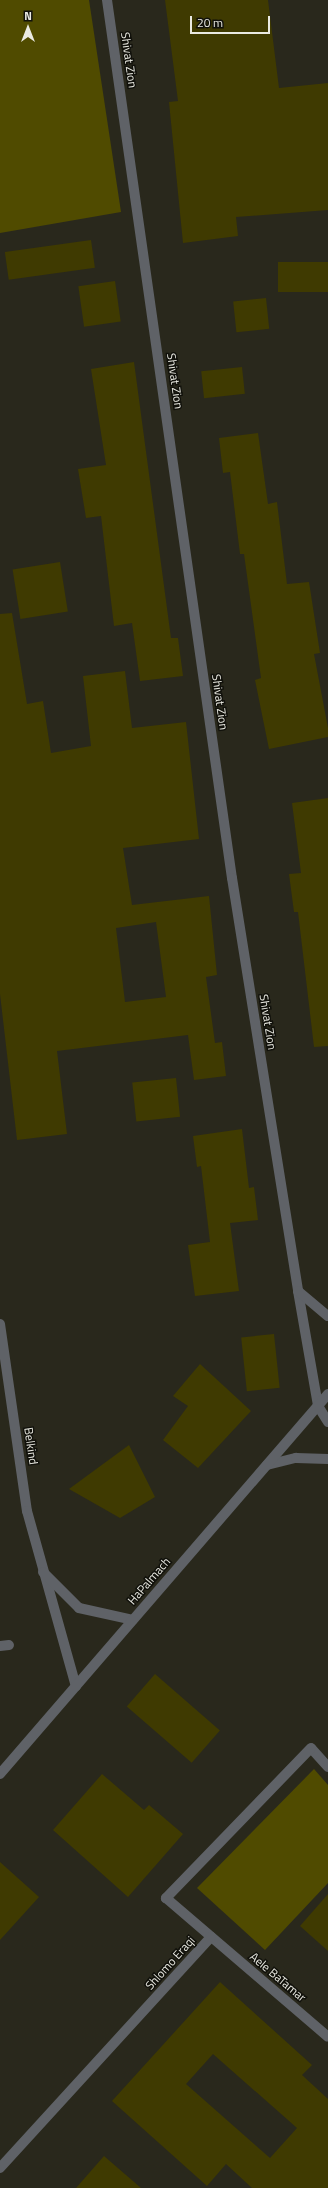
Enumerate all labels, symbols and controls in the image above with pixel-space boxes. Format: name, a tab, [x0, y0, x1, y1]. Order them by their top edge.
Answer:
north arrow	[8, 8, 48, 48]
text: N	[24, 8, 32, 24]
scale bar	[192, 8, 272, 34]
text: 20 m	[197, 13, 223, 32]
street label: Shivat Zion	[118, 31, 140, 89]
street label: Shivat Zion	[164, 352, 186, 410]
street label: Shivat Zion	[209, 673, 231, 731]
street label: Shivat Zion	[257, 993, 279, 1051]
street label: Belkind	[21, 1426, 41, 1466]
street label: HaPalmach	[125, 1555, 173, 1607]
street label: Shlomo Eraqi	[142, 1933, 198, 1993]
street label: Aele BaTamar	[247, 1949, 309, 2005]

